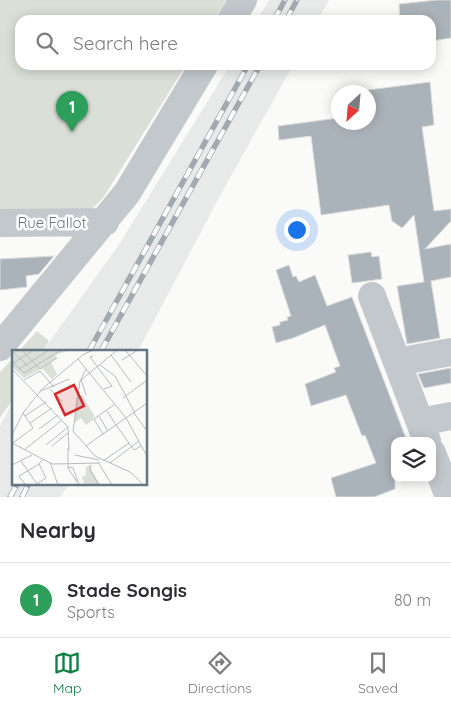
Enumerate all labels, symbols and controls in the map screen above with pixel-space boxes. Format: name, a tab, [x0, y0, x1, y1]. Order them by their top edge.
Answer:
search box	[15, 15, 436, 70]
icon: search	[33, 29, 61, 57]
text: Search here	[73, 31, 178, 55]
north arrow	[331, 85, 376, 130]
pin: 1	[56, 91, 88, 132]
street label: Rue Fallot	[17, 213, 87, 232]
your location	[284, 217, 310, 243]
inset map	[12, 350, 148, 484]
map controls	[391, 437, 436, 482]
button: layers	[391, 437, 436, 482]
text: Nearby	[20, 517, 96, 543]
text: Stade Songis	[67, 578, 187, 602]
text: 1	[33, 590, 39, 610]
text: 80 m	[394, 590, 431, 610]
text: Sports	[67, 602, 115, 622]
tab: Map	[53, 649, 82, 697]
tab: Directions	[188, 649, 252, 697]
tab: Saved	[358, 649, 398, 697]

